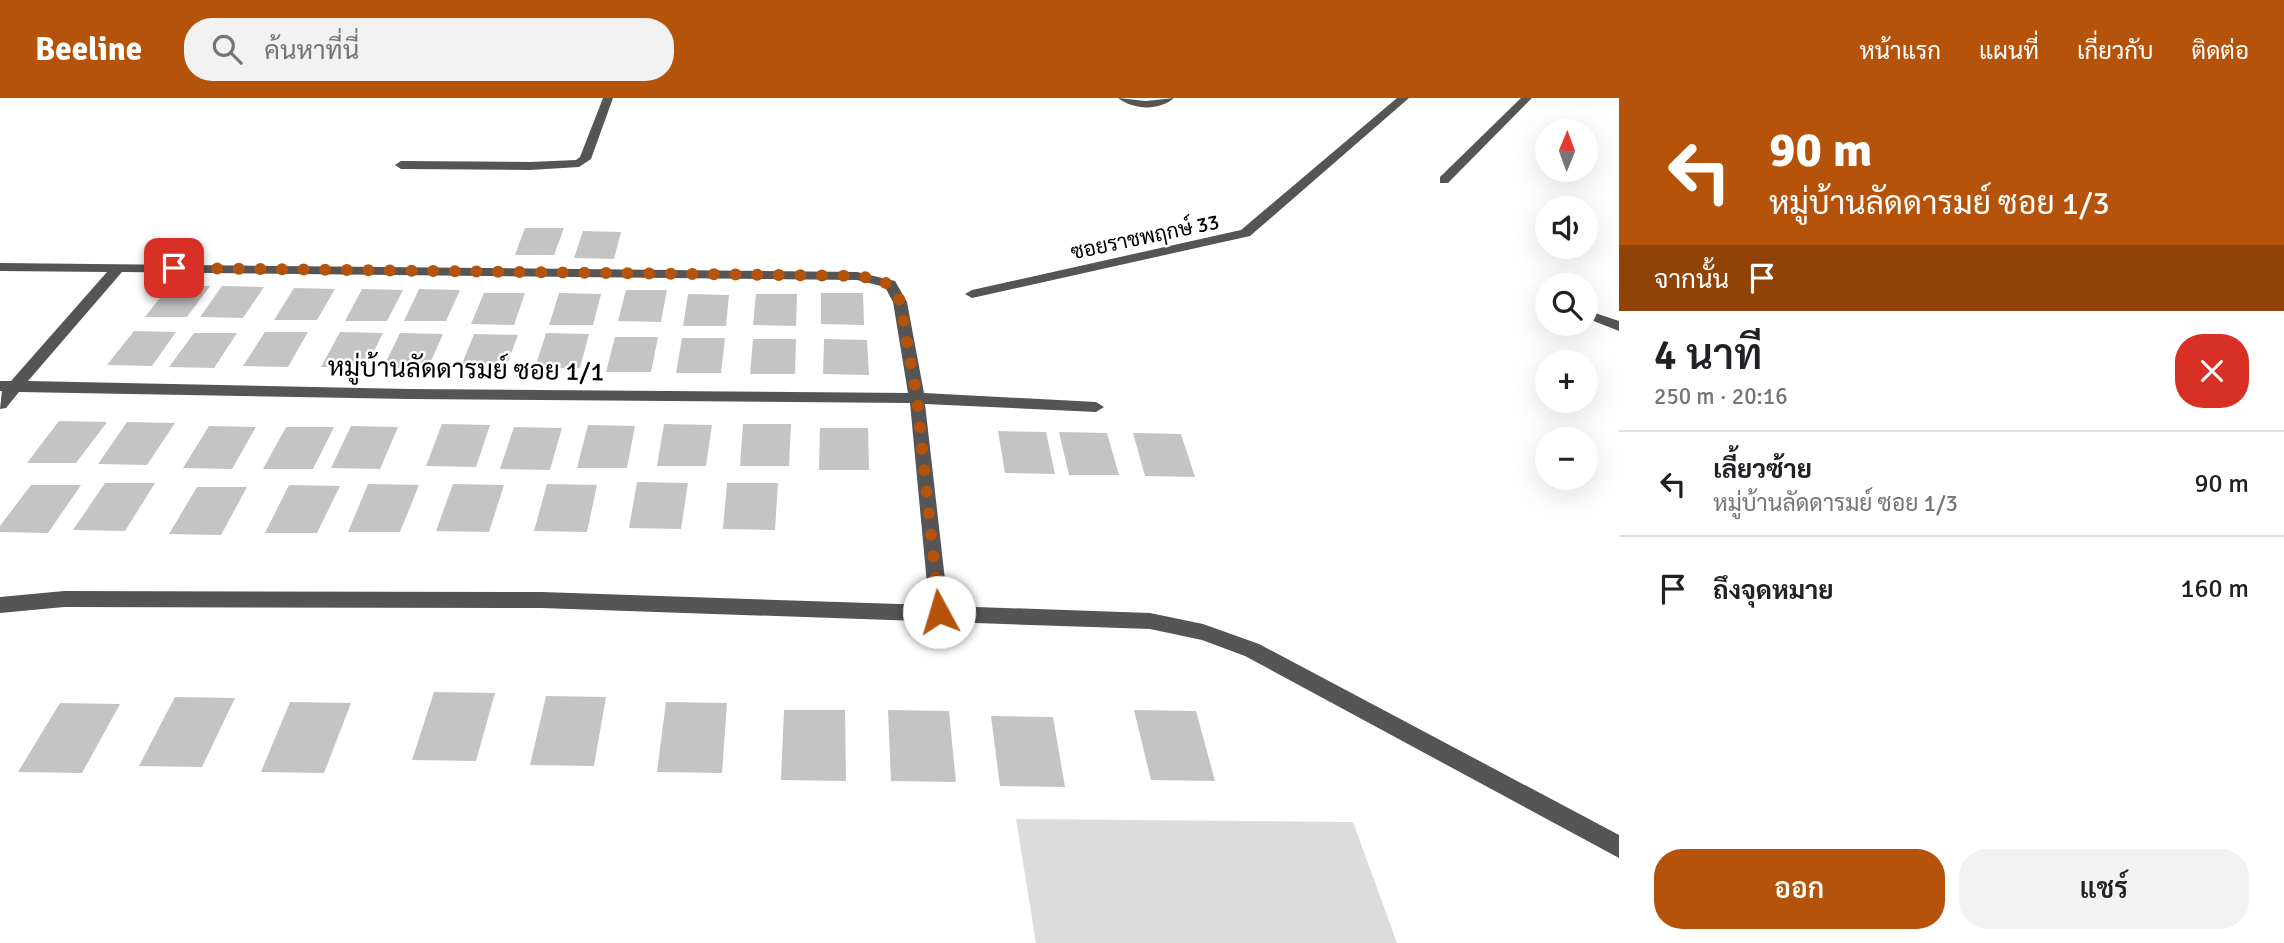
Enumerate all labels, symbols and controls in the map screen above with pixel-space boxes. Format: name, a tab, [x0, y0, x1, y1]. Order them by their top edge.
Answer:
search box	[184, 18, 674, 81]
text: Beeline	[35, 29, 142, 70]
icon: search	[208, 30, 246, 68]
text: ค้นหาที่นี่	[264, 35, 359, 67]
text: หน้าแรก	[1860, 36, 1941, 66]
text: แผนที่	[1979, 36, 2039, 66]
text: เกี่ยวกับ	[2077, 36, 2154, 66]
text: ติดต่อ	[2192, 36, 2249, 66]
north arrow	[1535, 119, 1598, 182]
map controls	[1535, 119, 1598, 490]
text: 90 m	[1769, 120, 1872, 180]
icon: left	[1654, 126, 1745, 217]
text: หมู่บ้านลัดดารมย์ ซอย 1/3	[1769, 184, 2110, 223]
button: sound	[1535, 196, 1598, 259]
street label: ซอยราชพฤกษ์ 33	[1068, 208, 1222, 265]
pin	[144, 238, 204, 298]
icon: arrive	[155, 249, 193, 287]
icon: arrive	[1743, 259, 1781, 297]
text: จากนั้น	[1654, 264, 1729, 296]
button: search	[1535, 273, 1598, 336]
text: 4 นาที	[1654, 330, 1762, 381]
button: close	[2175, 334, 2249, 408]
street label: หมู่บ้านลัดดารมย์ ซอย 1/1	[327, 350, 605, 389]
button: +	[1535, 350, 1598, 413]
text: 250 m · 20:16	[1654, 382, 1788, 411]
button: −	[1535, 427, 1598, 490]
text: เลี้ยวซ้าย	[1713, 454, 1812, 486]
icon: left	[1654, 465, 1692, 503]
text: 90 m	[2194, 468, 2249, 500]
text: หมู่บ้านลัดดารมย์ ซอย 1/3	[1713, 489, 1958, 518]
icon: arrive	[1654, 570, 1692, 608]
text: 160 m	[2180, 573, 2249, 605]
position arrow	[902, 575, 976, 649]
text: ถึงจุดหมาย	[1713, 575, 1834, 607]
button: ออก	[1654, 849, 1945, 929]
button: แชร์	[1959, 849, 2249, 929]

